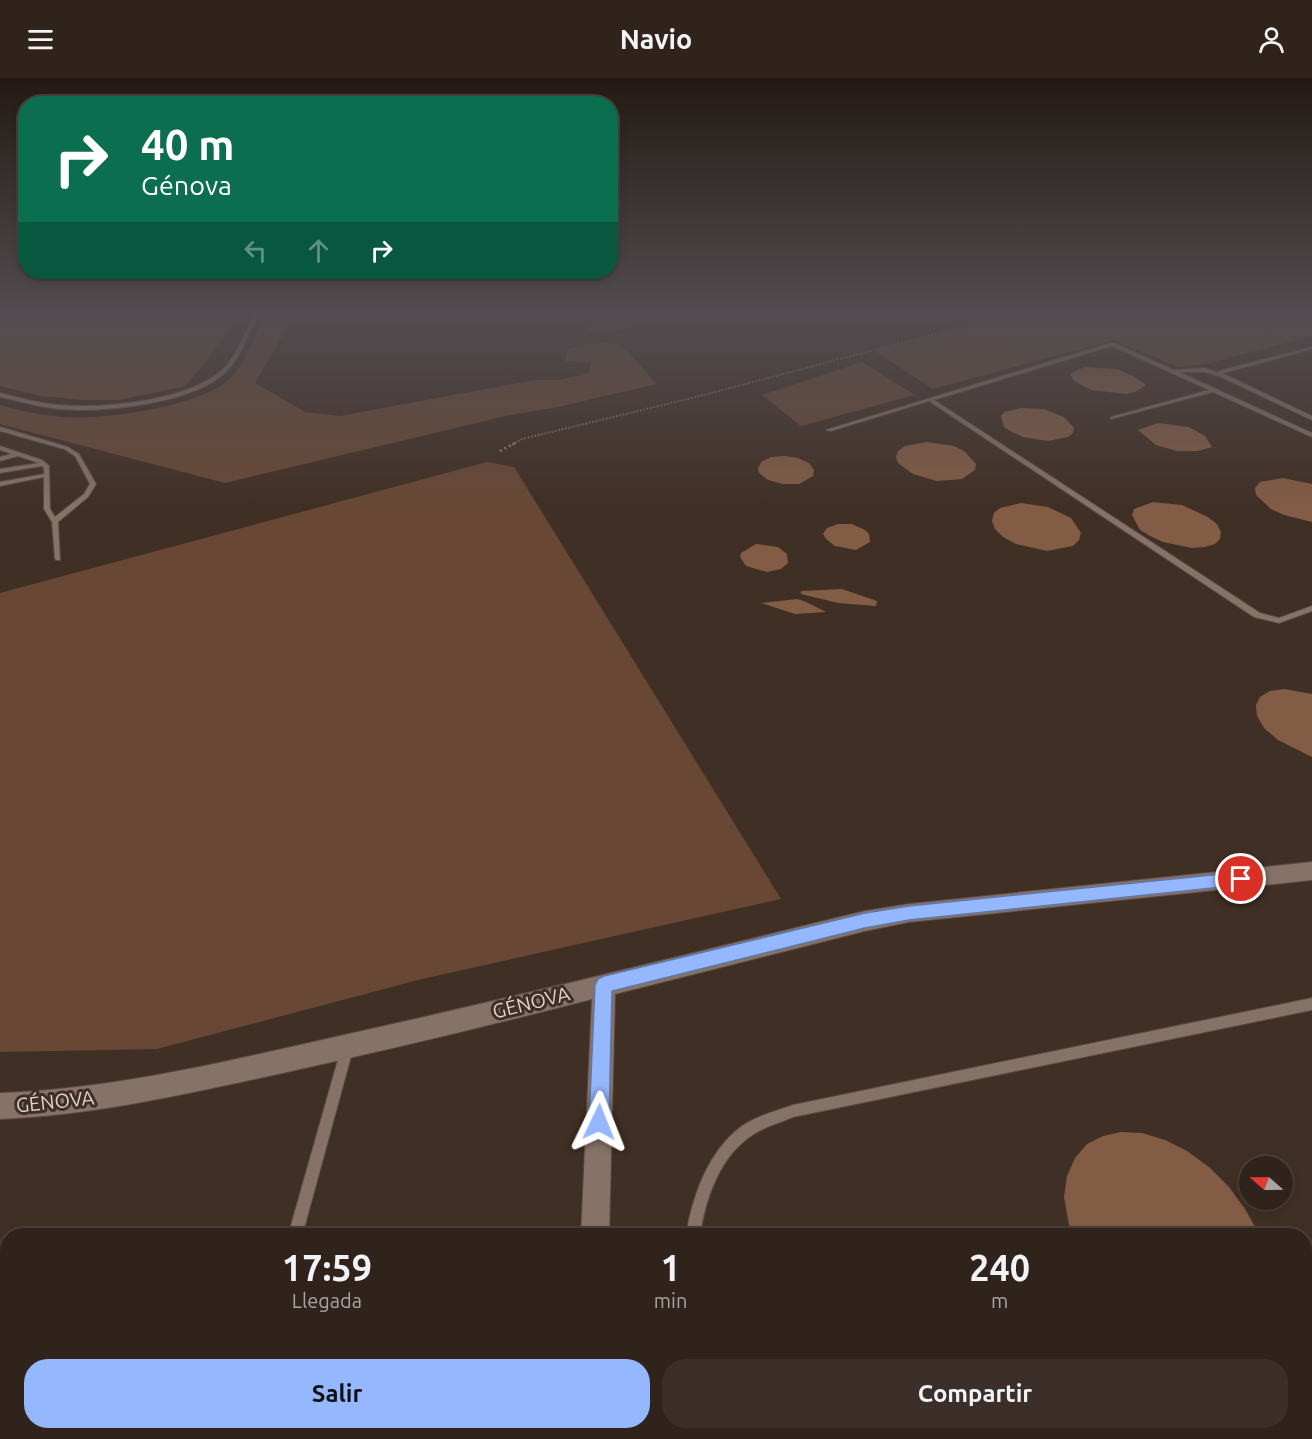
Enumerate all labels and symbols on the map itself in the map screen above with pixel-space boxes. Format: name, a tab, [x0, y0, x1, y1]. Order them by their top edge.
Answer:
pin	[1215, 853, 1266, 904]
street label: GÉNOVA	[490, 981, 572, 1023]
street label: GÉNOVA	[15, 1085, 95, 1117]
position arrow	[567, 1090, 631, 1154]
north arrow	[1239, 1156, 1293, 1210]

